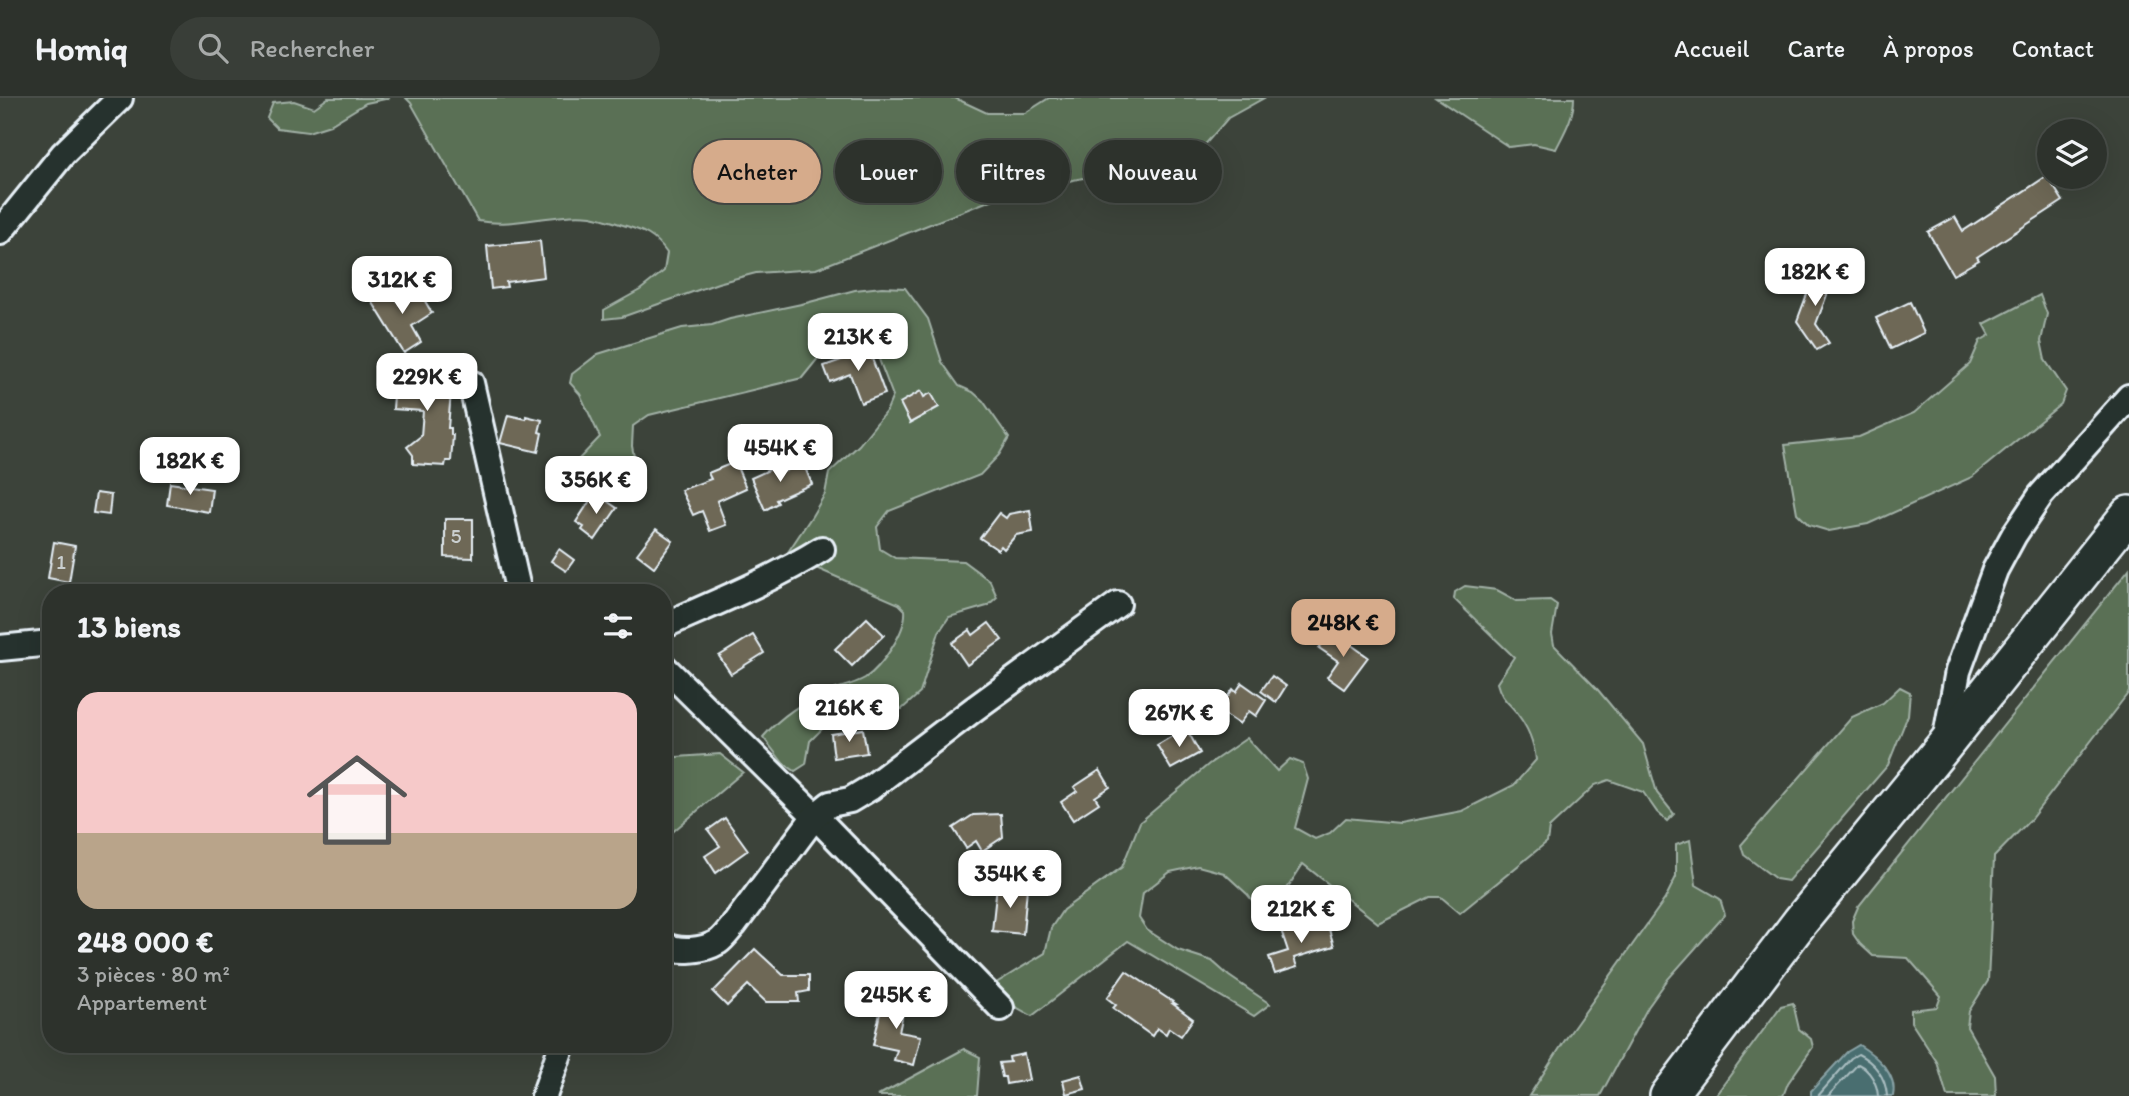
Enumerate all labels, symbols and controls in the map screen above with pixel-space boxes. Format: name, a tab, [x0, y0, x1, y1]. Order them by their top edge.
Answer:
search box	[170, 17, 660, 80]
text: Homiq	[35, 29, 128, 68]
icon: search	[194, 29, 232, 67]
text: Rechercher	[250, 32, 374, 64]
text: Accueil	[1674, 34, 1749, 63]
text: Carte	[1787, 34, 1845, 63]
text: À propos	[1883, 34, 1974, 63]
text: Contact	[2012, 34, 2094, 63]
map controls	[2037, 119, 2107, 189]
button: layers	[2037, 119, 2107, 189]
chip: Acheter	[693, 140, 821, 203]
chip: Louer	[835, 140, 942, 203]
chip: Filtres	[956, 140, 1070, 203]
chip: Nouveau	[1084, 140, 1222, 203]
pin: 182K €	[1758, 248, 1872, 308]
pin: 312K €	[345, 256, 459, 316]
text: 182K €	[1781, 257, 1849, 285]
text: 312K €	[368, 265, 436, 293]
pin: 213K €	[801, 314, 915, 373]
text: 213K €	[824, 322, 892, 350]
pin: 229K €	[370, 354, 484, 413]
text: 229K €	[392, 362, 462, 390]
pin: 454K €	[723, 424, 837, 484]
text: 454K €	[744, 433, 816, 461]
pin: 182K €	[133, 438, 247, 497]
text: 182K €	[156, 446, 224, 474]
pin: 356K €	[539, 456, 653, 516]
text: 356K €	[561, 465, 631, 493]
house number: 5	[450, 523, 462, 548]
house number: 1	[56, 549, 66, 574]
pin: 248K €	[1286, 600, 1400, 659]
icon: filters	[599, 607, 637, 645]
text: 13 biens	[77, 608, 181, 645]
text: 248K €	[1307, 608, 1379, 636]
pin: 216K €	[792, 684, 906, 744]
pin: 267K €	[1122, 690, 1236, 749]
text: 216K €	[815, 693, 883, 721]
text: 267K €	[1145, 698, 1213, 726]
icon: home	[294, 737, 420, 863]
pin: 354K €	[953, 850, 1067, 910]
text: 354K €	[974, 859, 1046, 887]
pin: 212K €	[1244, 886, 1358, 945]
text: 212K €	[1267, 894, 1335, 922]
text: 248 000 €	[77, 923, 213, 960]
text: 3 pièces · 80 m²	[77, 960, 230, 988]
pin: 245K €	[839, 972, 953, 1031]
text: 245K €	[860, 980, 932, 1008]
text: Appartement	[77, 988, 207, 1016]

